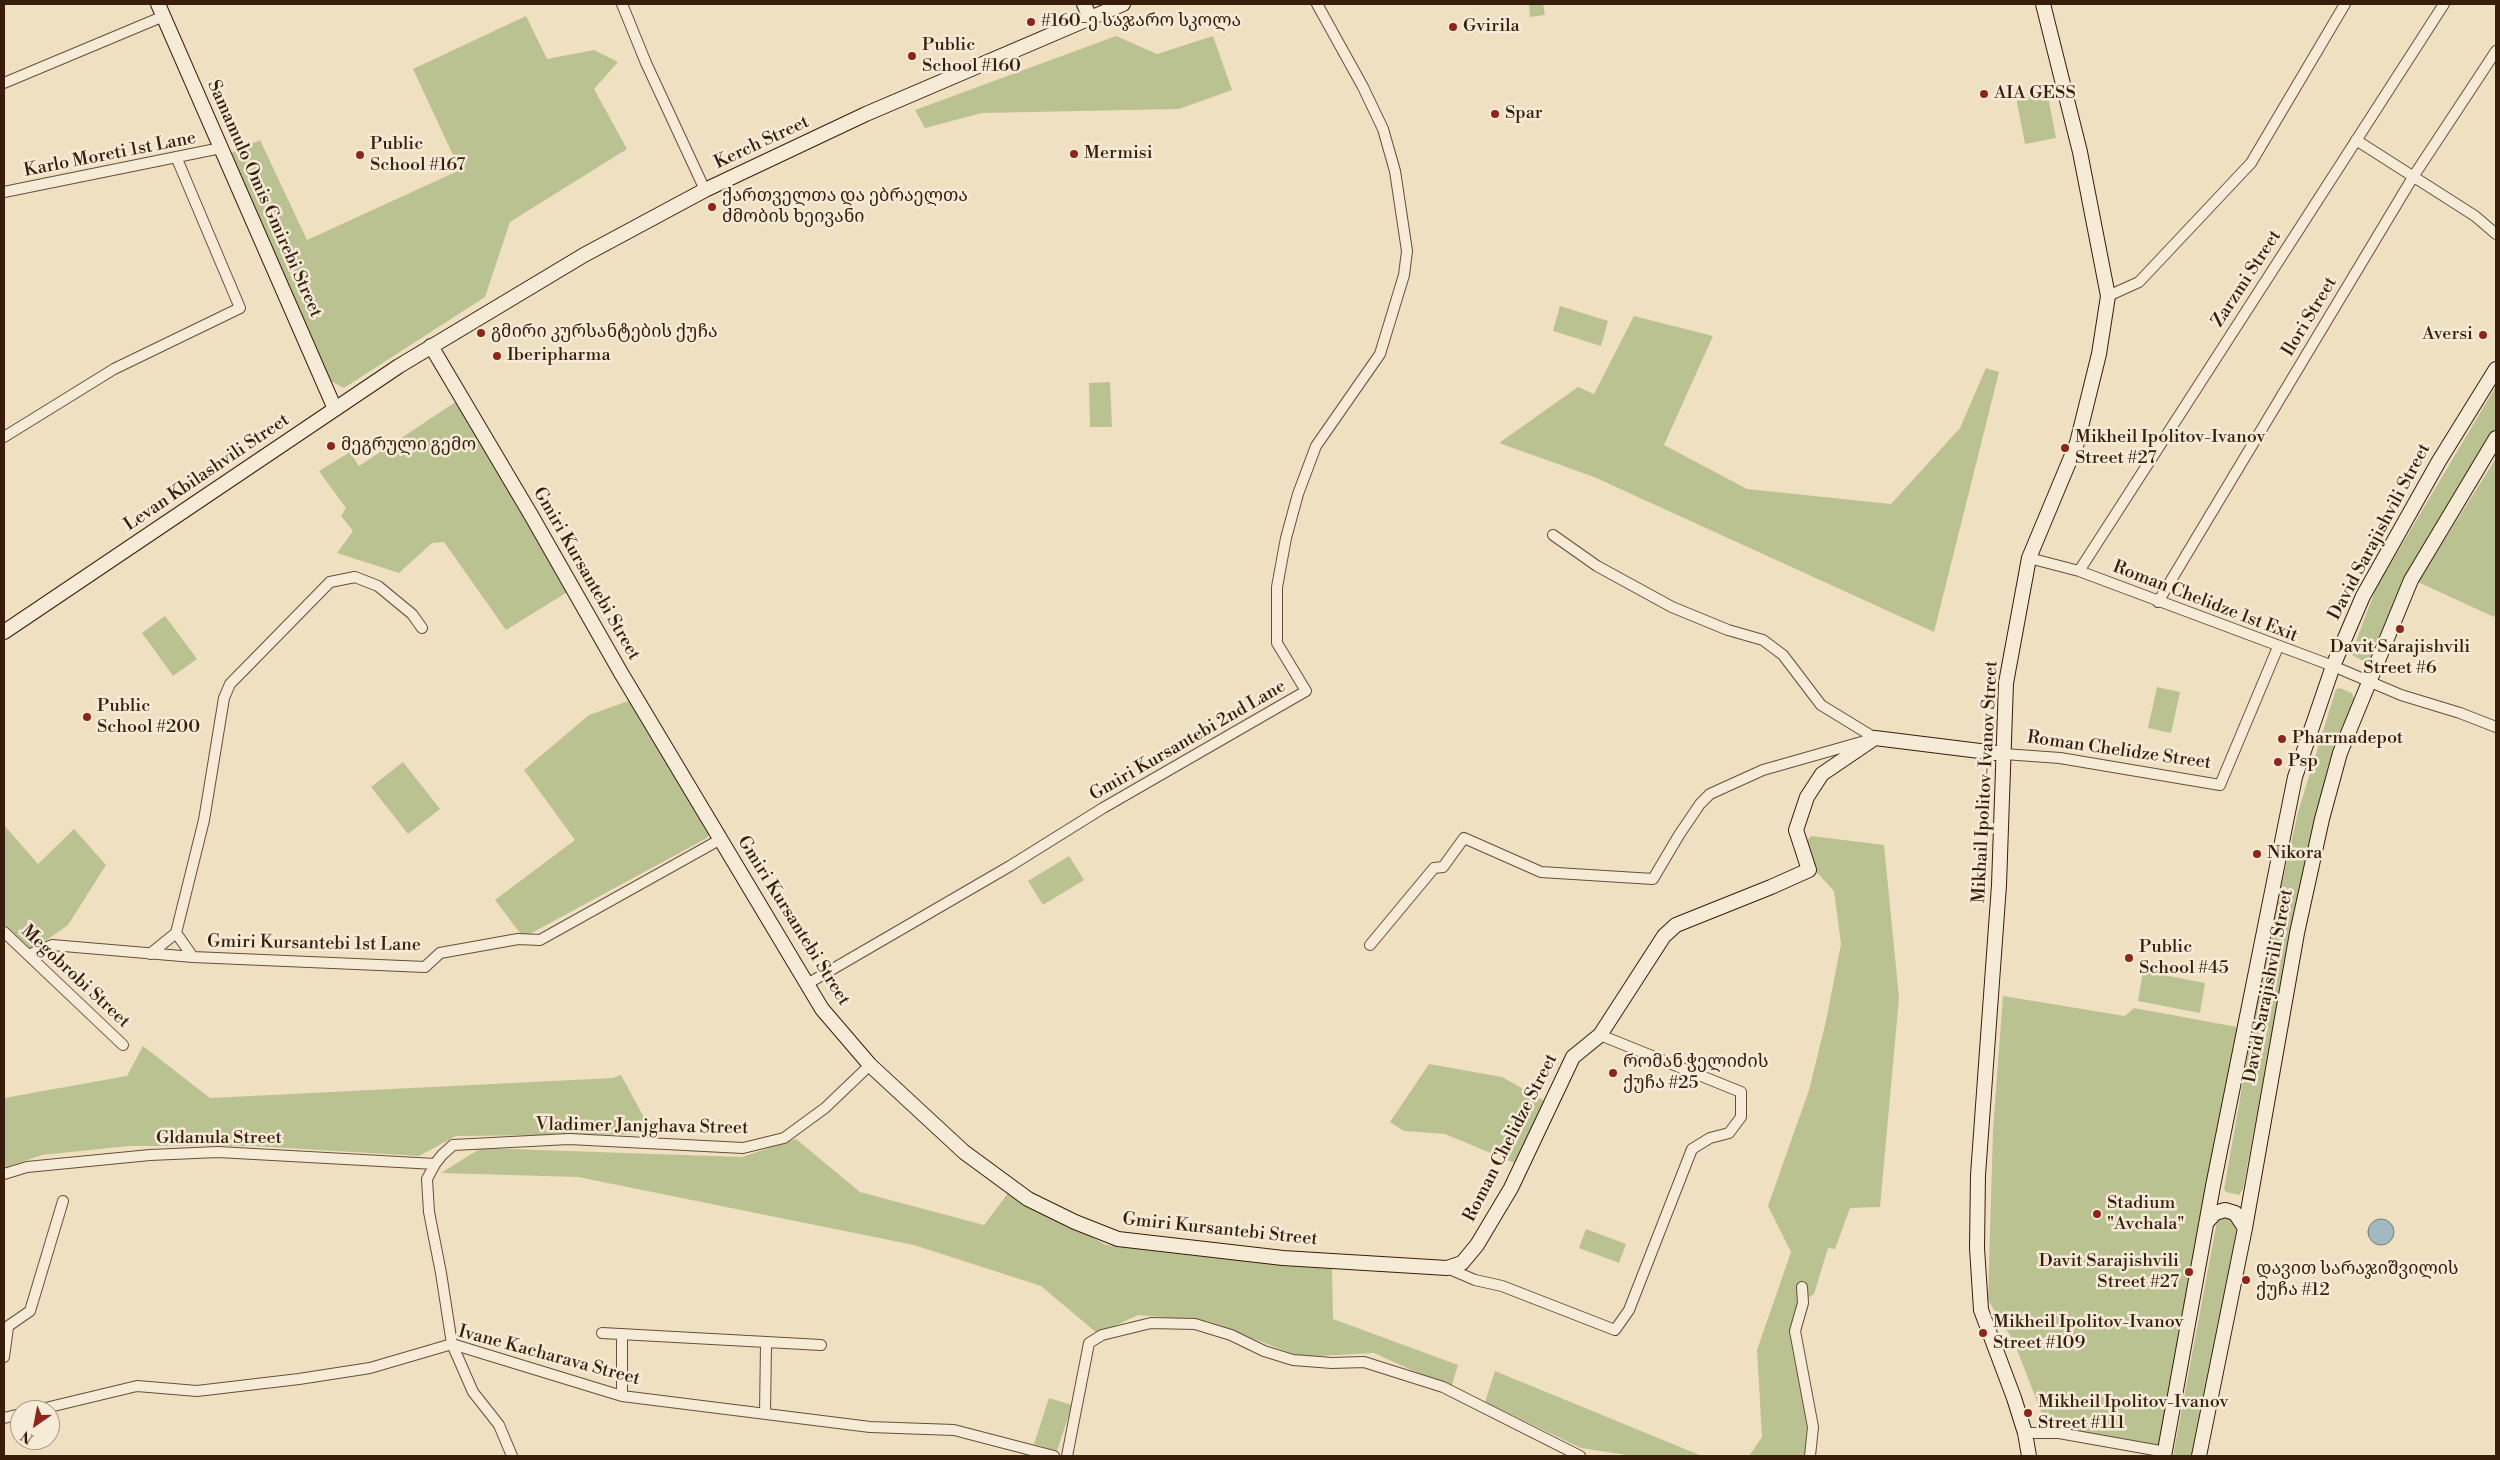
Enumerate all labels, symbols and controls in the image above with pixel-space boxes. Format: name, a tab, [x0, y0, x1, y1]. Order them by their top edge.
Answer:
place label: #160-ე საჯარო სკოლა	[1041, 11, 1241, 33]
marker: #160-ე საჯარო სკოლა	[1025, 16, 1037, 28]
place label: Gvirila	[1463, 16, 1520, 38]
marker: Gvirila	[1447, 21, 1459, 33]
place label: Public School #160	[922, 35, 1021, 78]
marker: Public School #160	[906, 50, 918, 62]
street label: Samamulo Omis Gmirebi Street	[202, 77, 326, 321]
place label: AIA GESS	[1994, 83, 2076, 105]
marker: AIA GESS	[1978, 88, 1990, 100]
place label: Spar	[1505, 103, 1543, 125]
marker: Spar	[1489, 108, 1501, 120]
street label: Kerch Street	[711, 112, 813, 174]
street label: Karlo Moreti 1st Lane	[22, 128, 198, 182]
place label: Public School #167	[370, 134, 465, 176]
place label: Mermisi	[1084, 143, 1153, 165]
marker: Mermisi	[1068, 148, 1080, 160]
marker: Public School #167	[354, 149, 366, 161]
place label: ქართველთა და ებრაელთა ძმობის ხეივანი	[722, 186, 968, 228]
marker: ქართველთა და ებრაელთა ძმობის ხეივანი	[706, 201, 718, 213]
street label: Zarzmi Street	[2208, 226, 2286, 332]
street label: Ilori Street	[2278, 273, 2342, 361]
place label: გმირი კურსანტების ქუჩა	[491, 322, 718, 344]
place label: Aversi	[2422, 324, 2473, 346]
marker: გმირი კურსანტების ქუჩა	[475, 327, 487, 339]
marker: Aversi	[2477, 329, 2489, 341]
place label: Iberipharma	[507, 345, 610, 367]
marker: Iberipharma	[491, 350, 503, 362]
street label: Levan Kbilashvili Street	[120, 410, 294, 536]
place label: Mikheil Ipolitov-Ivanov Street #27	[2075, 427, 2265, 469]
place label: მეგრული გემო	[341, 435, 476, 457]
marker: მეგრული გემო	[325, 440, 337, 452]
street label: David Sarajishvili Street	[2324, 440, 2436, 624]
marker: Mikheil Ipolitov-Ivanov Street #27	[2059, 442, 2071, 454]
street label: Gmiri Kursantebi Street	[528, 484, 644, 664]
street label: Roman Chelidze 1st Exit	[2109, 557, 2301, 647]
marker: Davit Sarajishvili Street #6	[2394, 623, 2406, 635]
place label: Davit Sarajishvili Street #6	[2330, 637, 2470, 680]
street label: Mikhail Ipolitov-Ivanov Street	[1969, 660, 2003, 904]
street label: Gmiri Kursantebi 2nd Lane	[1086, 676, 1290, 806]
place label: Public School #200	[97, 696, 200, 739]
marker: Public School #200	[81, 711, 93, 723]
street label: Roman Chelidze Street	[2026, 727, 2212, 775]
place label: Pharmadepot	[2292, 728, 2403, 750]
marker: Pharmadepot	[2276, 733, 2288, 745]
place label: Psp	[2288, 751, 2318, 773]
marker: Psp	[2272, 756, 2284, 768]
street label: Gmiri Kursantebi Street	[732, 832, 854, 1010]
place label: Nikora	[2267, 843, 2322, 865]
marker: Nikora	[2251, 848, 2263, 860]
street label: David Sarajishvili Street	[2240, 887, 2298, 1085]
street label: Megobrobi Street	[16, 921, 134, 1033]
street label: Gmiri Kursantebi 1st Lane	[207, 931, 421, 957]
place label: Public School #45	[2139, 937, 2229, 980]
marker: Public School #45	[2123, 952, 2135, 964]
street label: Roman Chelidze Street	[1459, 1050, 1563, 1226]
place label: რომან ჭელიძის ქუჩა #25	[1623, 1052, 1768, 1094]
marker: რომან ჭელიძის ქუჩა #25	[1607, 1067, 1619, 1079]
street label: Vladimer Janjghava Street	[535, 1114, 749, 1140]
street label: Gldanula Street	[156, 1128, 282, 1150]
place label: Stadium "Avchala"	[2107, 1193, 2184, 1236]
marker: Stadium "Avchala"	[2091, 1208, 2103, 1220]
street label: Gmiri Kursantebi Street	[1121, 1209, 1319, 1251]
place label: Davit Sarajishvili Street #27	[2039, 1251, 2179, 1294]
place label: დავით სარაჯიშვილის ქუჩა #12	[2256, 1259, 2459, 1302]
marker: Davit Sarajishvili Street #27	[2183, 1266, 2195, 1278]
marker: დავით სარაჯიშვილის ქუჩა #12	[2240, 1274, 2252, 1286]
place label: Mikheil Ipolitov-Ivanov Street #109	[1993, 1312, 2183, 1355]
street label: Ivane Kacharava Street	[456, 1321, 642, 1391]
marker: Mikheil Ipolitov-Ivanov Street #109	[1977, 1327, 1989, 1339]
place label: Mikheil Ipolitov-Ivanov Street #111	[2038, 1392, 2228, 1435]
north arrow	[10, 1400, 60, 1450]
marker: Mikheil Ipolitov-Ivanov Street #111	[2022, 1407, 2034, 1419]
text: N	[18, 1426, 37, 1447]

